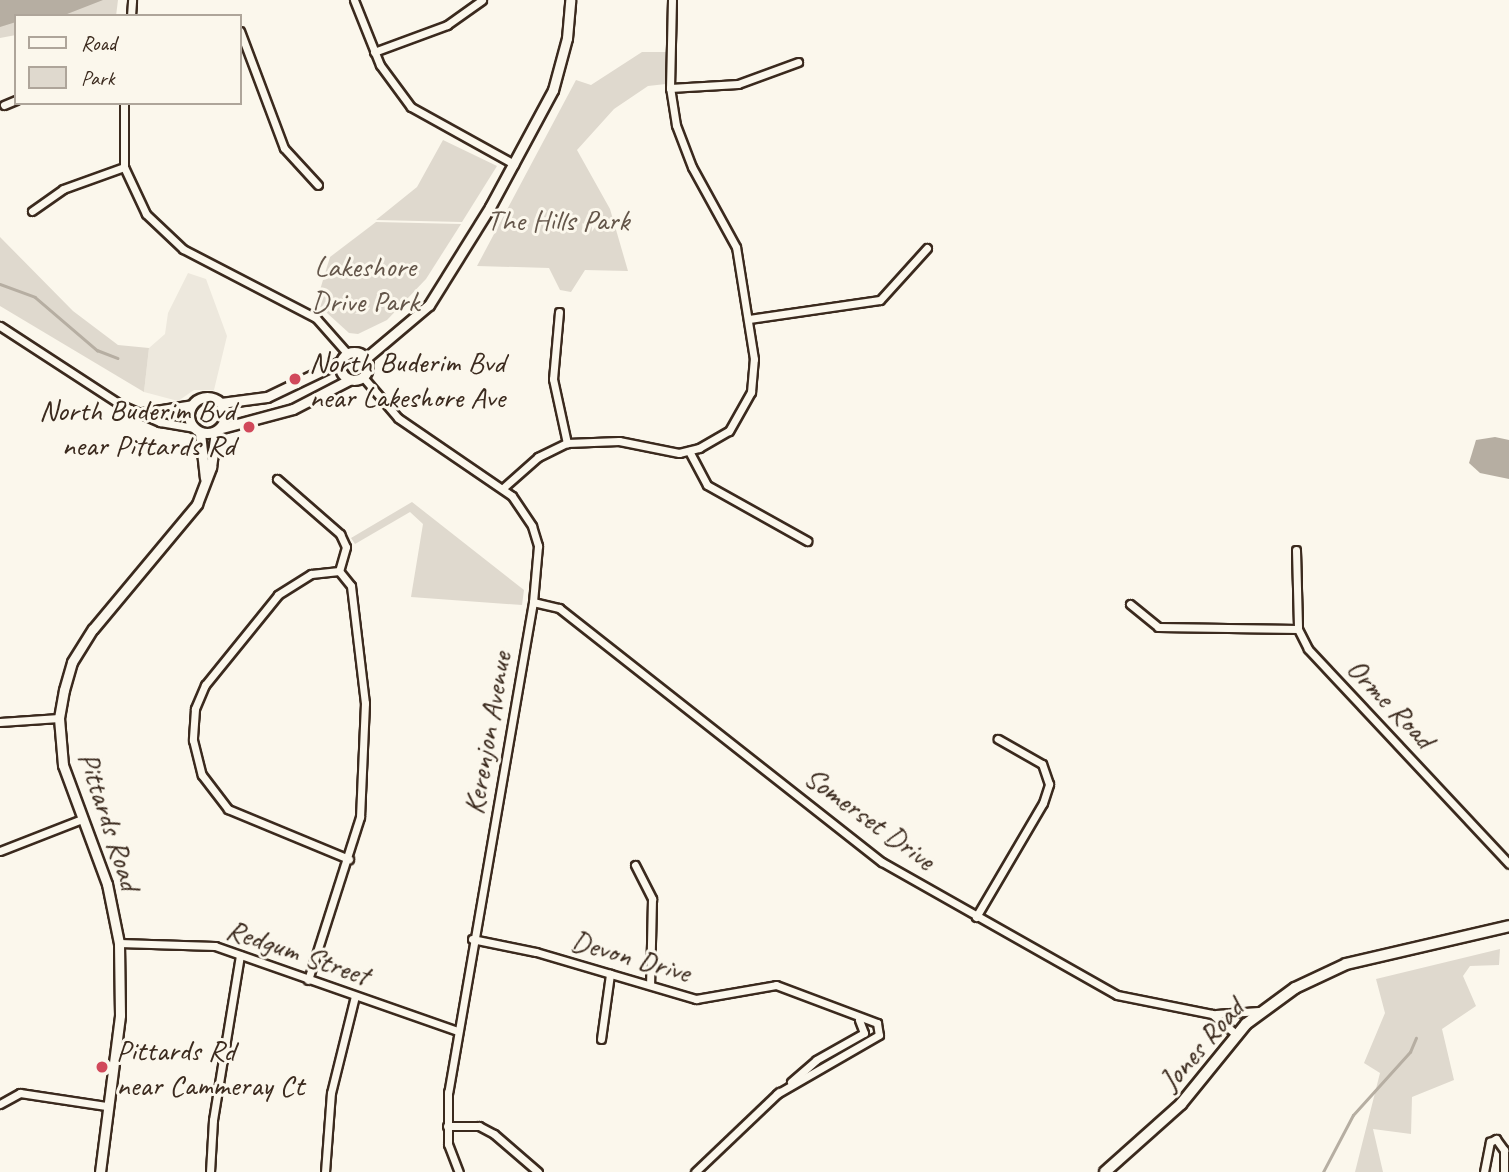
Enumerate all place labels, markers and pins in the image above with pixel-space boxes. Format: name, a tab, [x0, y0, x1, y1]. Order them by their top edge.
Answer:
place label: North Buderim Bvd near Lakeshore Ave	[309, 344, 506, 414]
marker: North Buderim Bvd near Lakeshore Ave	[287, 371, 303, 387]
place label: North Buderim Bvd near Pittards Rd	[39, 392, 235, 462]
marker: North Buderim Bvd near Pittards Rd	[241, 419, 257, 435]
place label: Pittards Rd near Cammeray Ct	[116, 1032, 306, 1102]
marker: Pittards Rd near Cammeray Ct	[94, 1059, 110, 1075]

